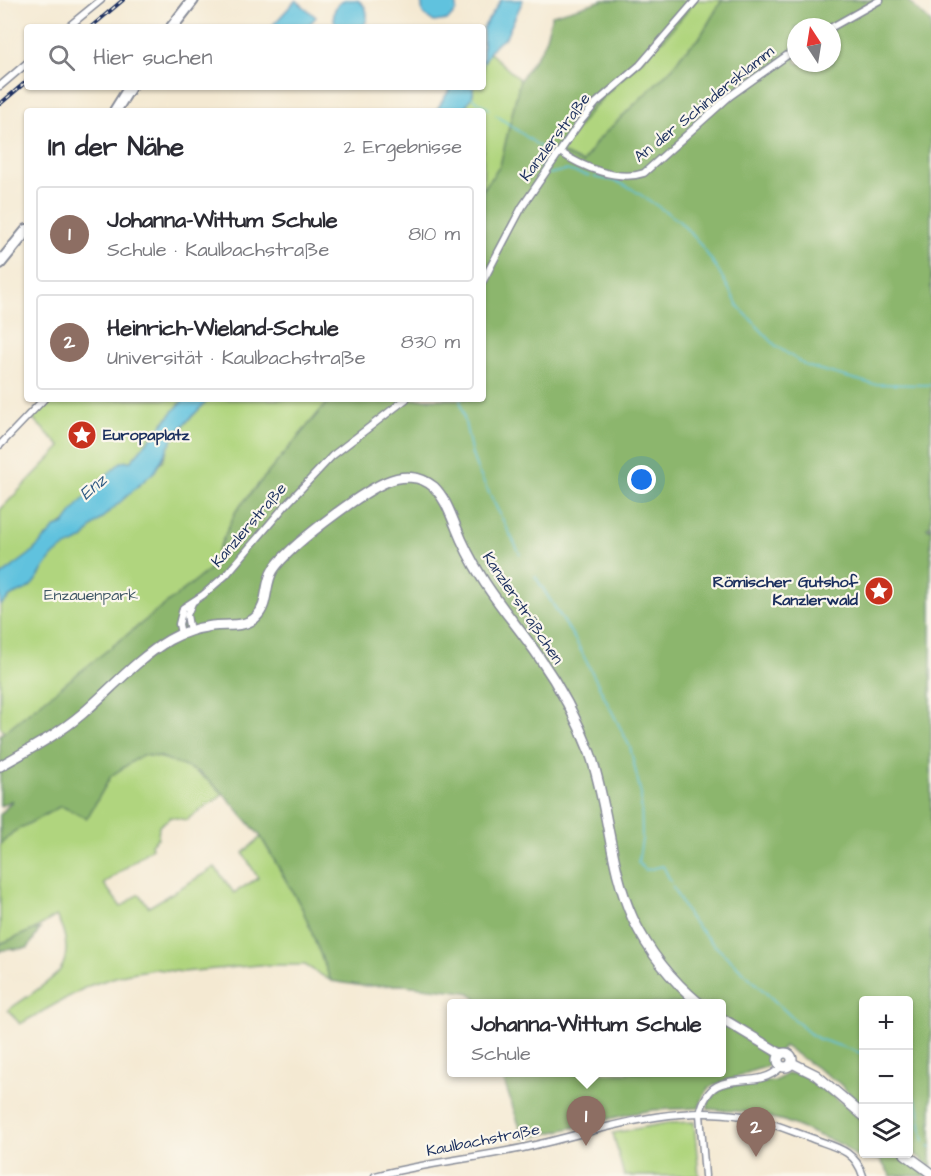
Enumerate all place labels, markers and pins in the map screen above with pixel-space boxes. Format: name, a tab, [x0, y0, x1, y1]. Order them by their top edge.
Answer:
place icon: Europaplatz	[66, 419, 98, 451]
place label: Europaplatz	[103, 424, 191, 446]
place label: Römischer Gutshof Kanzlerwald	[713, 571, 859, 611]
place icon: Römischer Gutshof Kanzlerwald	[863, 575, 895, 607]
pin: 1	[566, 1096, 606, 1146]
pin: 2	[736, 1108, 776, 1157]

